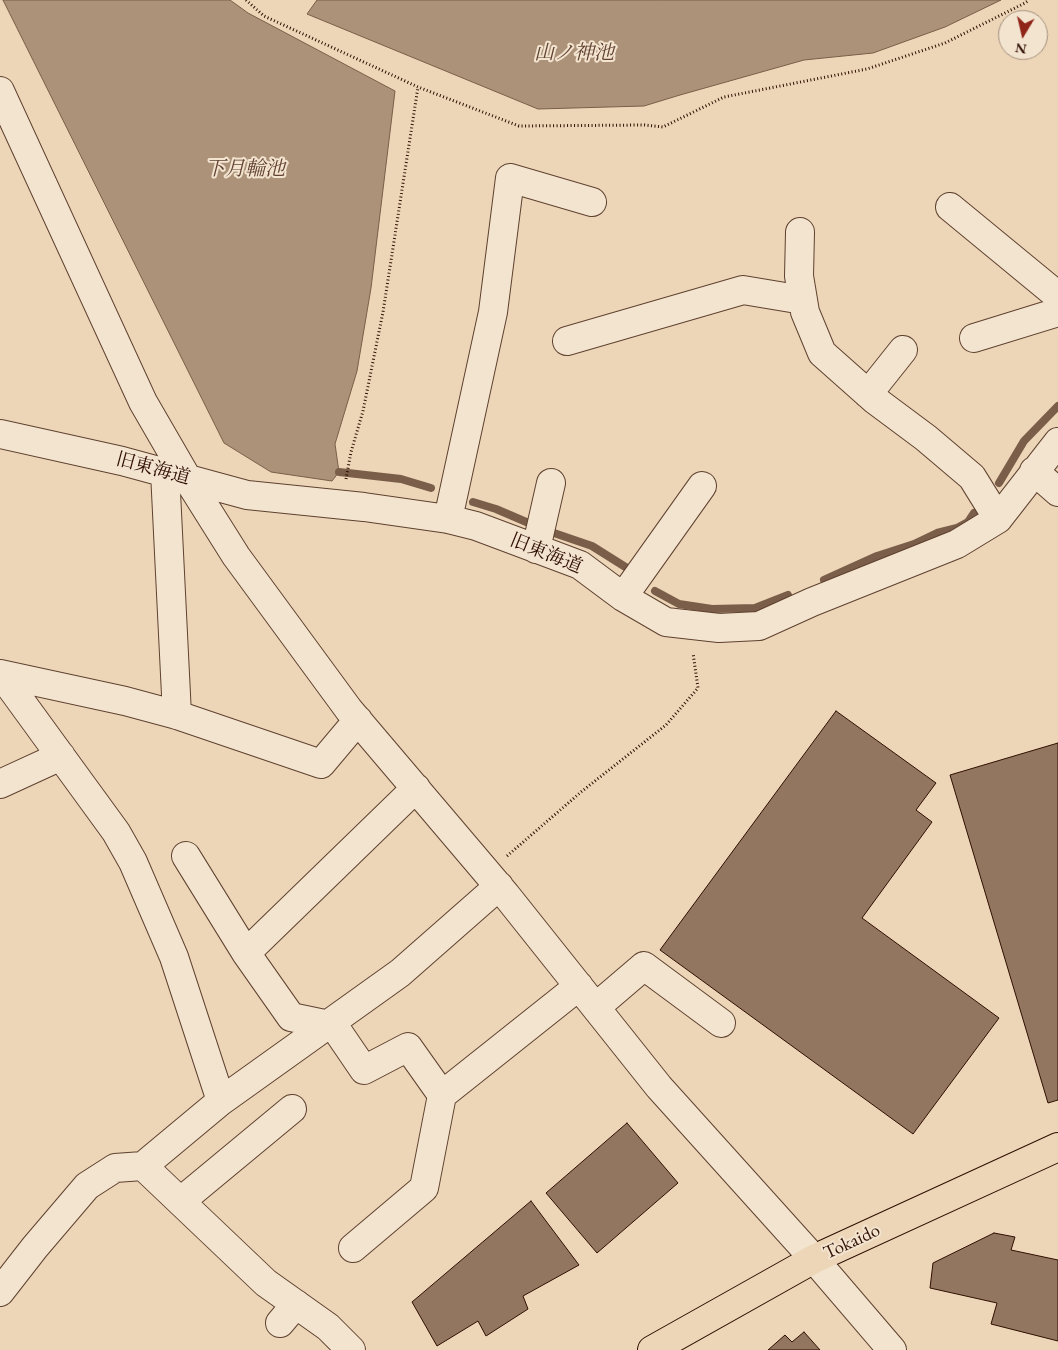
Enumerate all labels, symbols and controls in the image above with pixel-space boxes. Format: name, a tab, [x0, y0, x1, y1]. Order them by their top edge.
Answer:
north arrow	[998, 10, 1048, 60]
text: N	[1014, 39, 1028, 59]
water label: 山ノ神池	[534, 42, 614, 66]
water label: 下月輪池	[205, 158, 285, 182]
street label: 旧東海道	[113, 448, 193, 490]
street label: 旧東海道	[506, 529, 586, 579]
street label: Tokaido	[820, 1219, 884, 1265]

